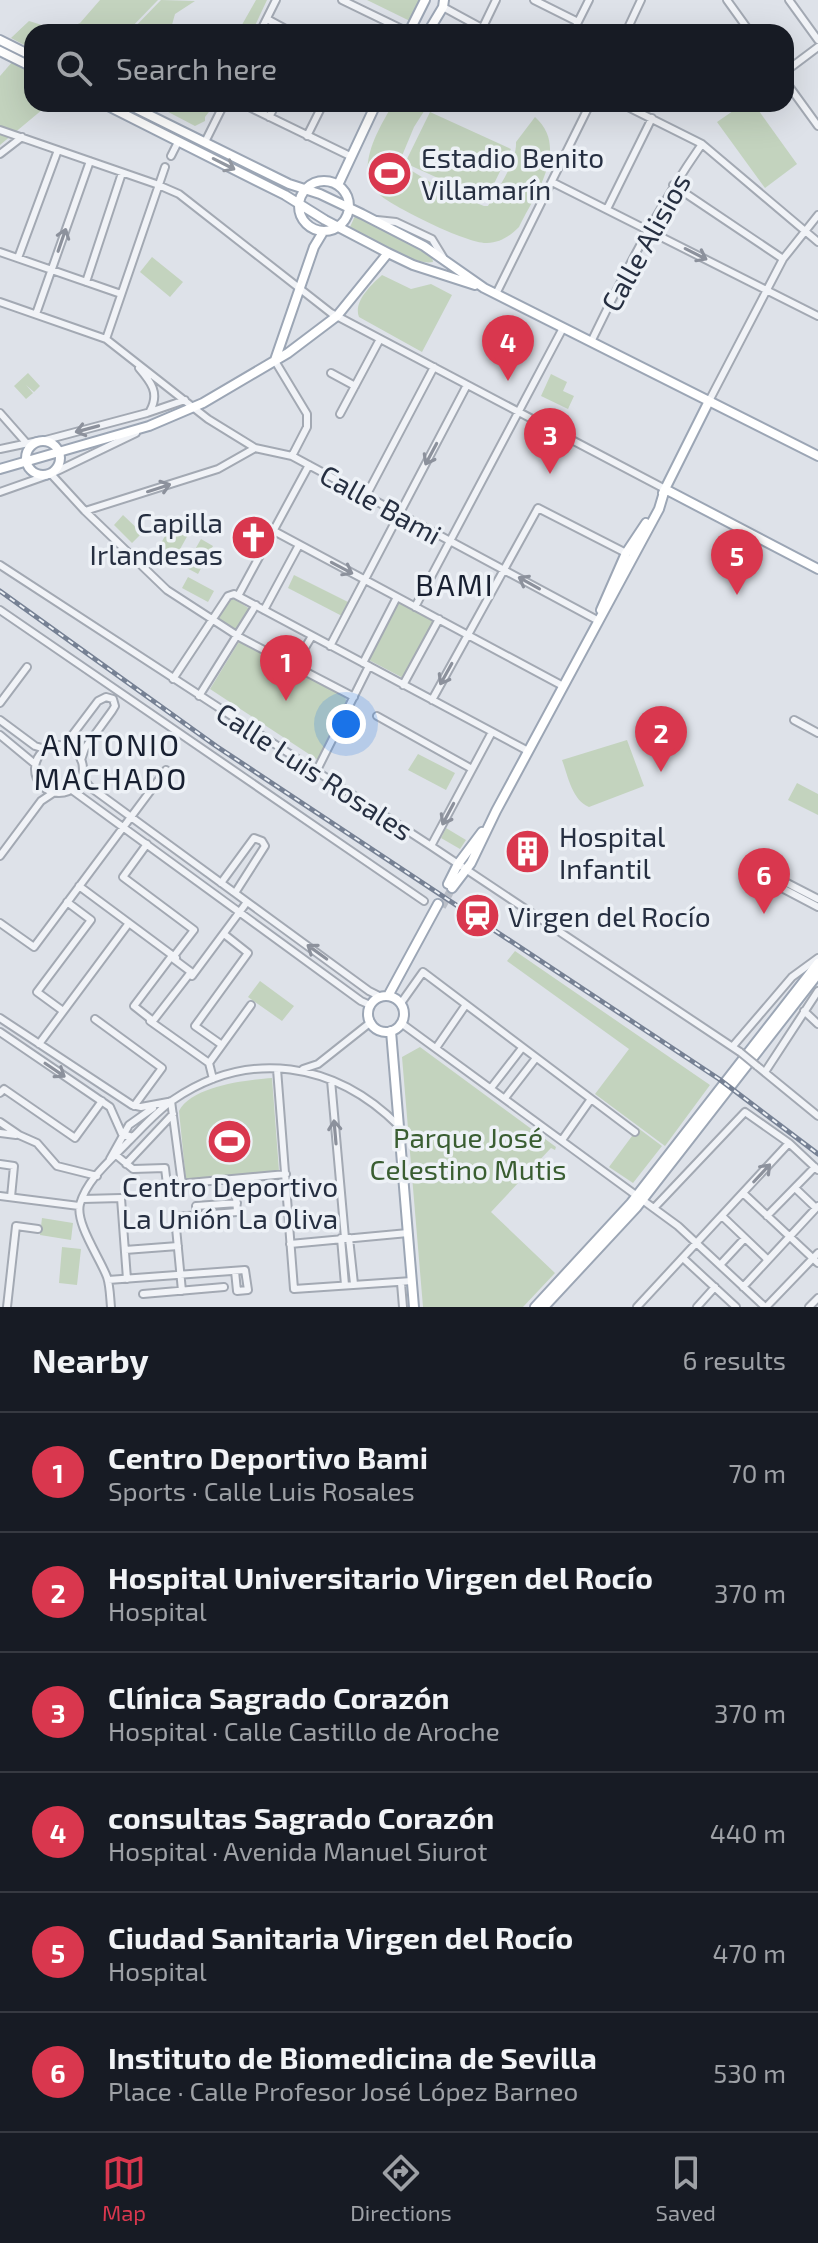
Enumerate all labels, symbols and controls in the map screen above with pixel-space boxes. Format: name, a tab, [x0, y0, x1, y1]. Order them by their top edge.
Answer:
search box	[24, 24, 794, 112]
icon: search	[52, 46, 96, 90]
text: Search here	[116, 50, 277, 86]
place label: Estadio Benito Villamarín	[421, 140, 604, 206]
sports icon: Estadio Benito Villamarín	[366, 149, 414, 197]
one-way arrow	[211, 157, 235, 173]
street label: Calle Alisios	[593, 167, 697, 317]
one-way arrow	[55, 228, 70, 253]
one-way arrow	[684, 247, 708, 263]
pin: 4	[482, 315, 534, 381]
pin: 3	[524, 408, 576, 474]
one-way arrow	[74, 422, 100, 437]
one-way arrow	[423, 441, 438, 465]
street label: Calle Bami	[314, 457, 448, 551]
one-way arrow	[146, 480, 172, 495]
place label: Capilla Irlandesas	[90, 505, 223, 571]
church icon: Capilla Irlandesas	[230, 514, 278, 562]
pin: 5	[711, 529, 763, 595]
one-way arrow	[330, 560, 354, 576]
district label: BAMI	[415, 566, 495, 602]
one-way arrow	[518, 575, 541, 591]
pin: 1	[260, 635, 312, 701]
one-way arrow	[438, 662, 454, 685]
street label: Calle Luis Rosales	[210, 695, 420, 847]
your location	[326, 704, 366, 744]
pin: 2	[635, 706, 687, 772]
district label: ANTONIO MACHADO	[34, 726, 188, 796]
one-way arrow	[440, 801, 456, 825]
place label: Hospital Infantil	[559, 819, 666, 885]
building icon: Hospital Infantil	[504, 828, 552, 876]
pin: 6	[738, 848, 790, 914]
station icon: Virgen del Rocío	[453, 892, 501, 940]
place label: Virgen del Rocío	[508, 899, 711, 933]
one-way arrow	[306, 944, 328, 961]
one-way arrow	[44, 1061, 66, 1078]
sports icon: Centro Deportivo La Unión La Oliva	[206, 1117, 254, 1165]
one-way arrow	[328, 1119, 343, 1146]
park label: Parque José Celestino Mutis	[370, 1120, 566, 1186]
one-way arrow	[753, 1163, 772, 1183]
place label: Centro Deportivo La Unión La Oliva	[122, 1169, 338, 1235]
text: Nearby	[32, 1339, 149, 1380]
text: 6 results	[683, 1344, 786, 1375]
text: Centro Deportivo Bami	[108, 1439, 428, 1475]
text: 1	[52, 1457, 64, 1488]
text: 70 m	[728, 1457, 786, 1488]
text: Sports · Calle Luis Rosales	[108, 1475, 415, 1506]
text: Hospital Universitario Virgen del Rocío	[108, 1559, 653, 1595]
text: 2	[50, 1577, 66, 1608]
text: 370 m	[714, 1577, 786, 1608]
text: Hospital	[108, 1595, 207, 1626]
text: Clínica Sagrado Corazón	[108, 1679, 450, 1715]
text: 3	[51, 1697, 65, 1728]
text: 370 m	[714, 1697, 786, 1728]
text: Hospital · Calle Castillo de Aroche	[108, 1715, 500, 1746]
text: consultas Sagrado Corazón	[108, 1799, 494, 1835]
text: 4	[50, 1817, 66, 1848]
text: 440 m	[710, 1817, 786, 1848]
text: Hospital · Avenida Manuel Siurot	[108, 1835, 487, 1866]
text: Ciudad Sanitaria Virgen del Rocío	[108, 1919, 573, 1955]
text: 5	[51, 1937, 65, 1968]
text: 470 m	[712, 1937, 786, 1968]
text: Hospital	[108, 1955, 207, 1986]
text: Instituto de Biomedicina de Sevilla	[108, 2039, 597, 2075]
text: 6	[50, 2057, 66, 2088]
text: 530 m	[713, 2057, 786, 2088]
text: Place · Calle Profesor José López Barneo	[108, 2075, 578, 2106]
tab: Map	[102, 2151, 146, 2225]
tab: Directions	[350, 2151, 452, 2225]
tab: Saved	[656, 2151, 716, 2225]

